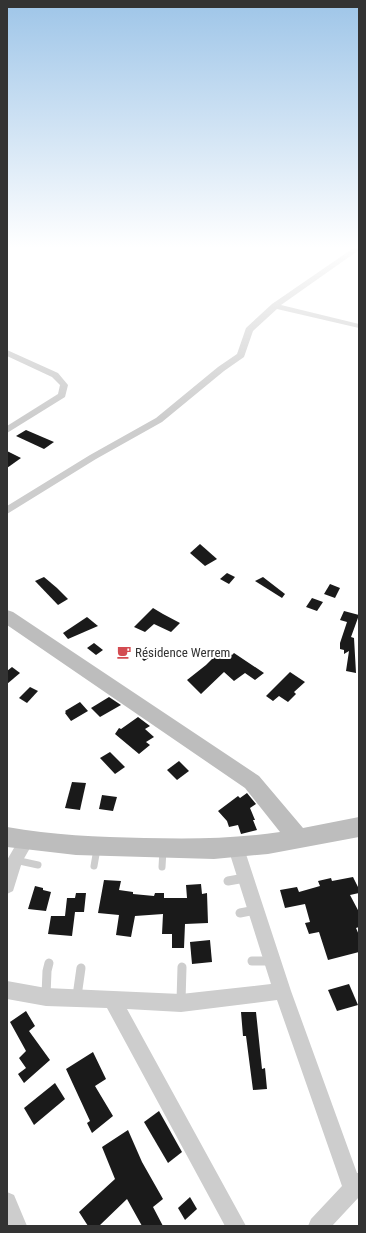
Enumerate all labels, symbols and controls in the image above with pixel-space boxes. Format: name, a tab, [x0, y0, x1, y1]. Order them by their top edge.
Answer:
cafe icon: Résidence Werrem	[116, 644, 132, 660]
place label: Résidence Werrem	[135, 645, 230, 660]

